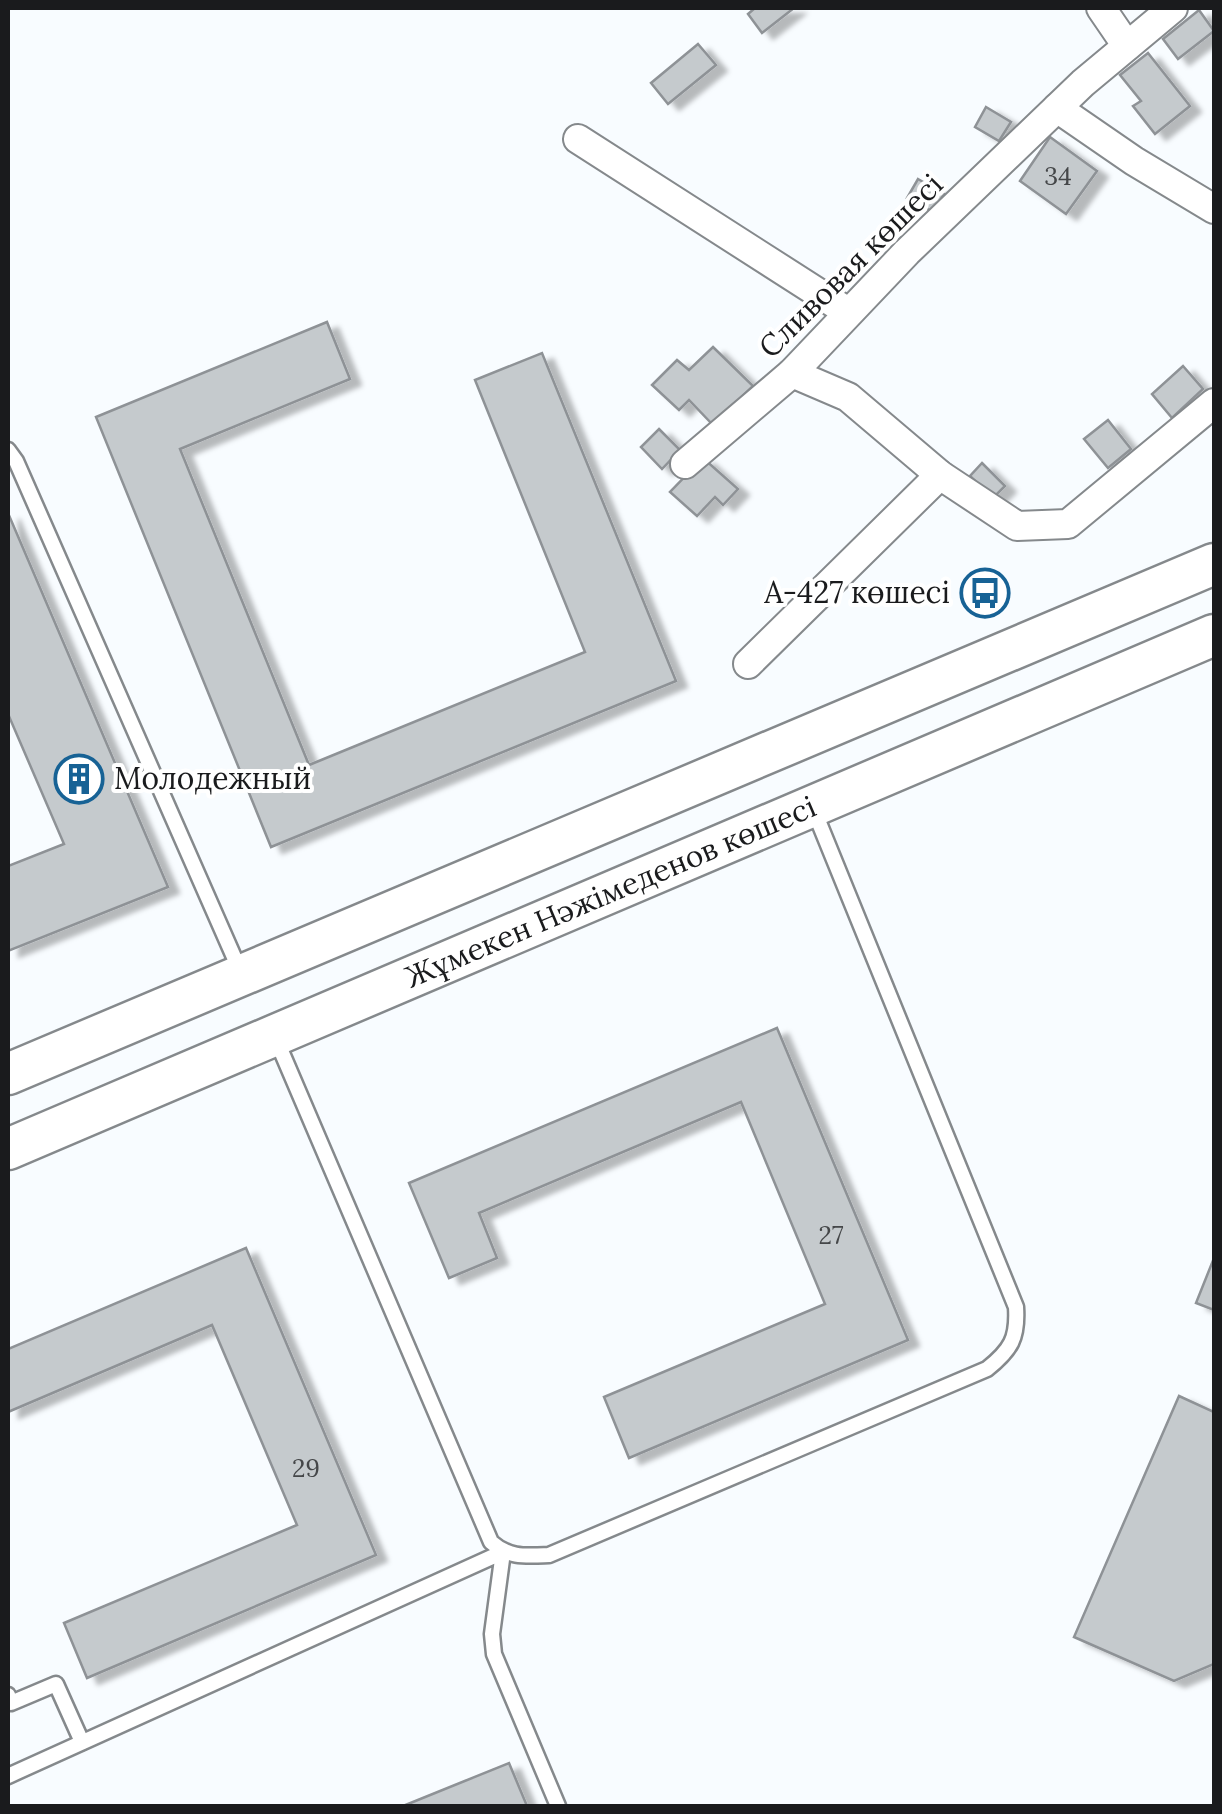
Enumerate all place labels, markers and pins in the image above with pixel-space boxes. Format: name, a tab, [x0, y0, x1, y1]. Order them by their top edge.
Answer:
bus stop icon: A-427 көшесі	[959, 567, 1011, 619]
place label: A-427 көшесі	[763, 573, 950, 611]
building icon: Молодежный	[53, 753, 105, 805]
place label: Молодежный	[114, 759, 311, 797]

